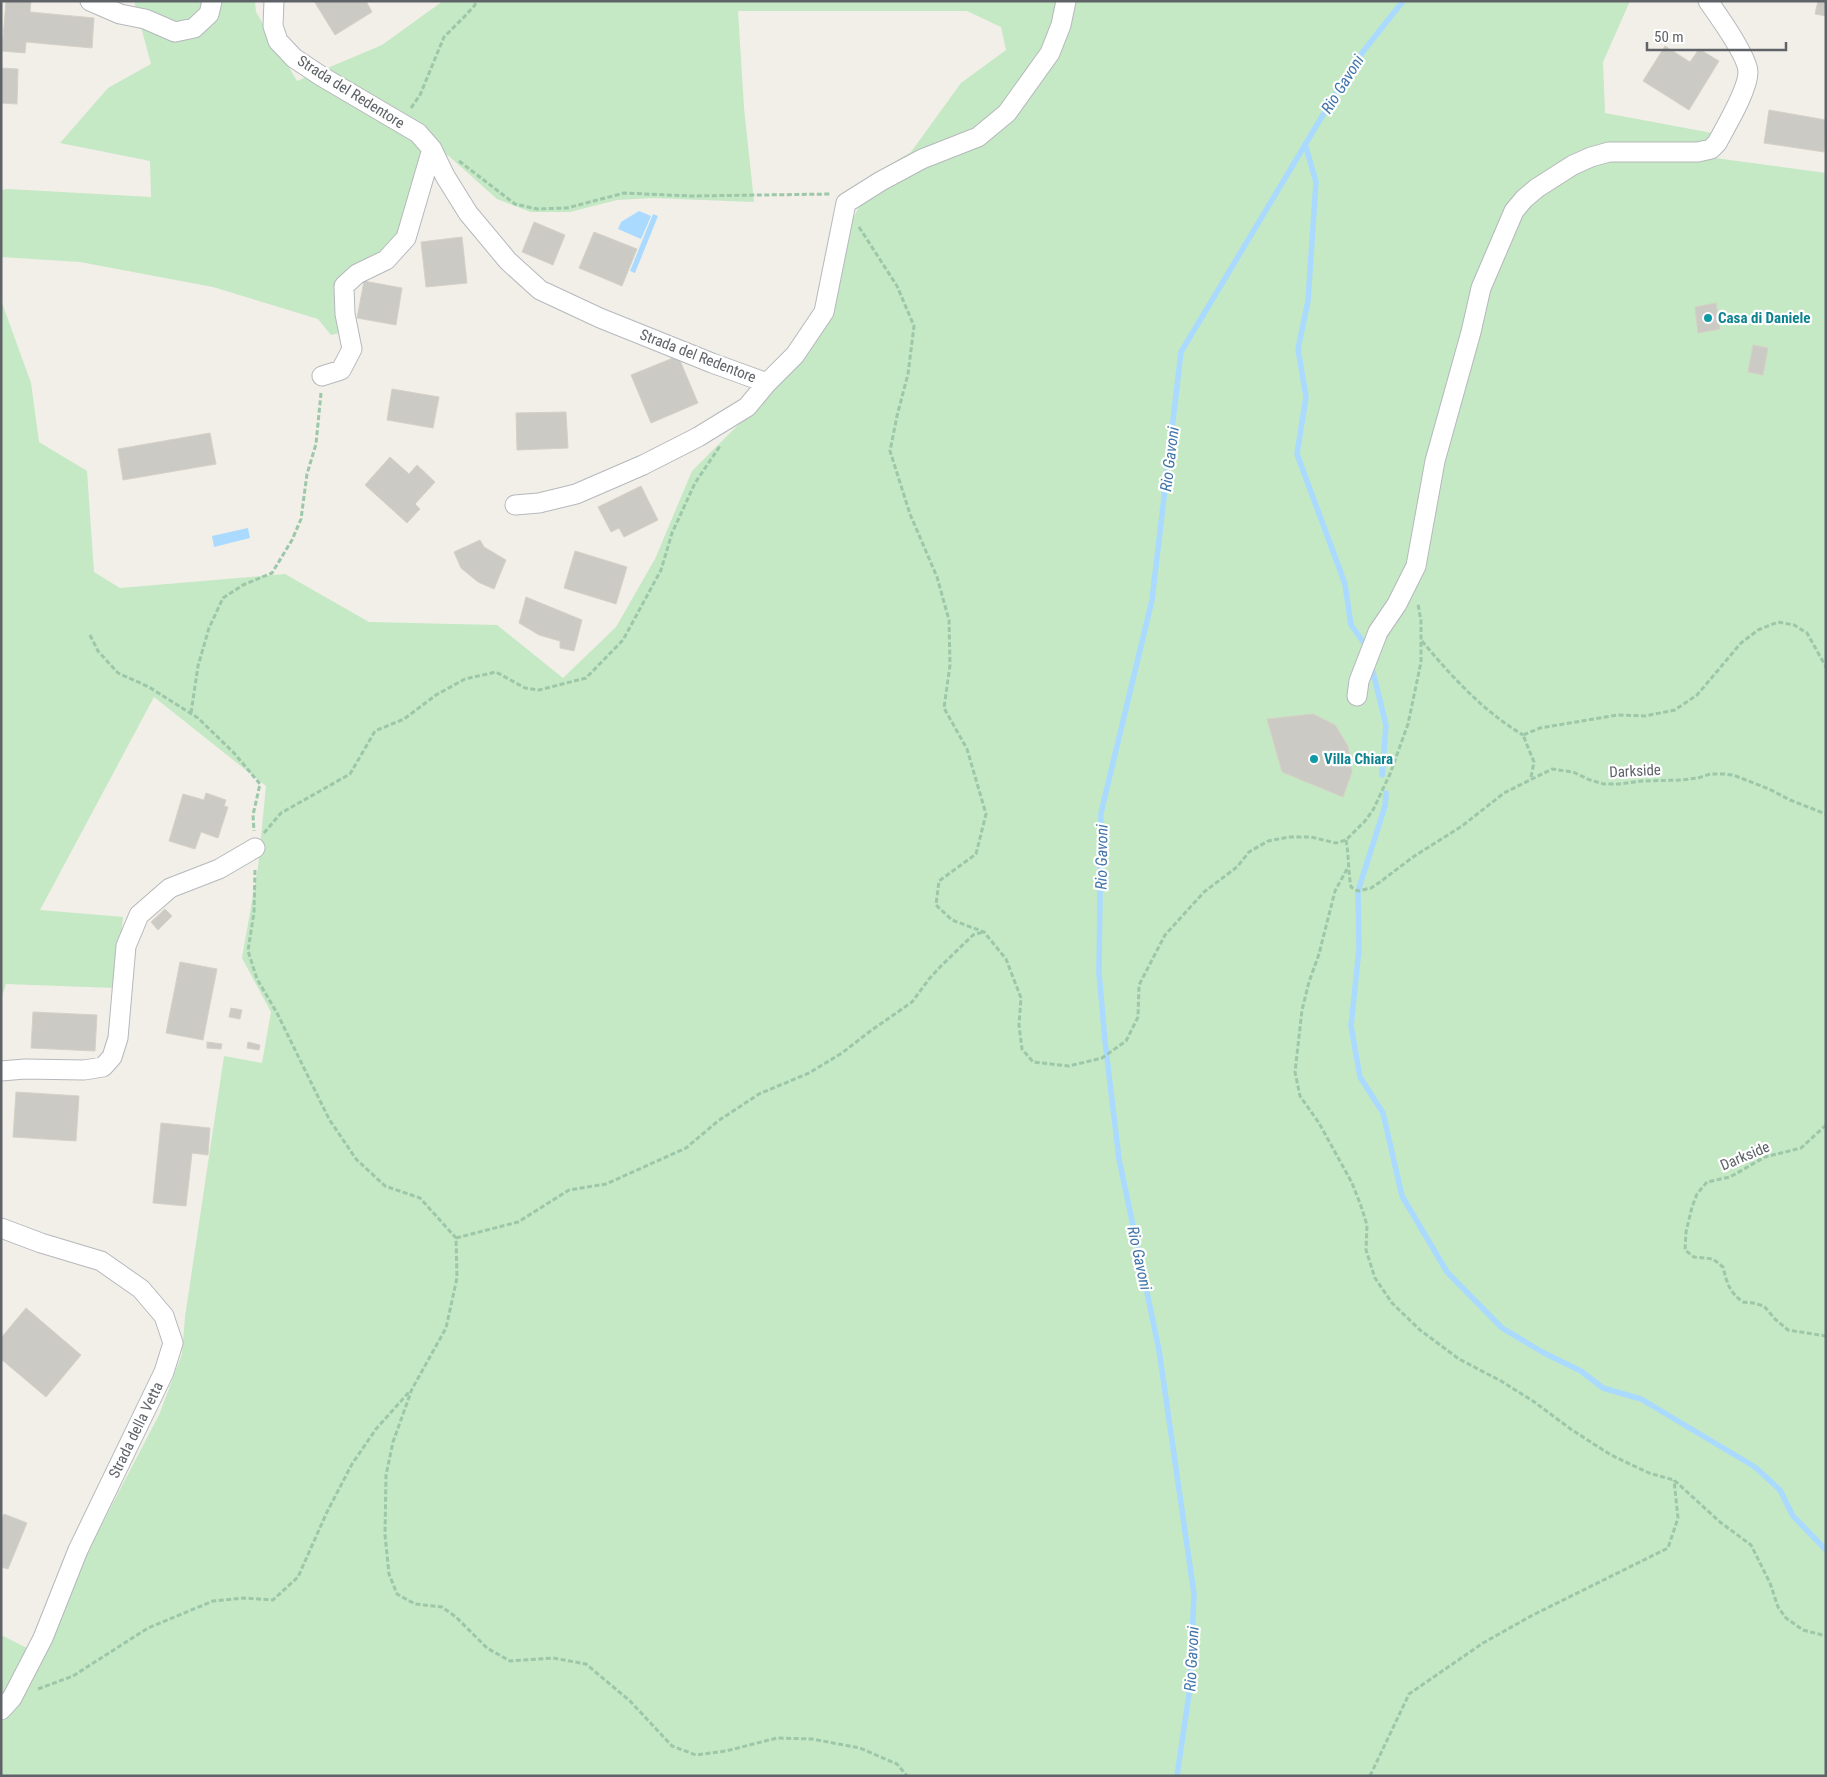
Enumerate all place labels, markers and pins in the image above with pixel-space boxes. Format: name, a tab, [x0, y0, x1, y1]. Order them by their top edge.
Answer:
place label: Casa di Daniele	[1718, 309, 1810, 327]
marker: Casa di Daniele	[1702, 312, 1714, 324]
place label: Villa Chiara	[1324, 750, 1393, 768]
marker: Villa Chiara	[1308, 753, 1320, 765]

